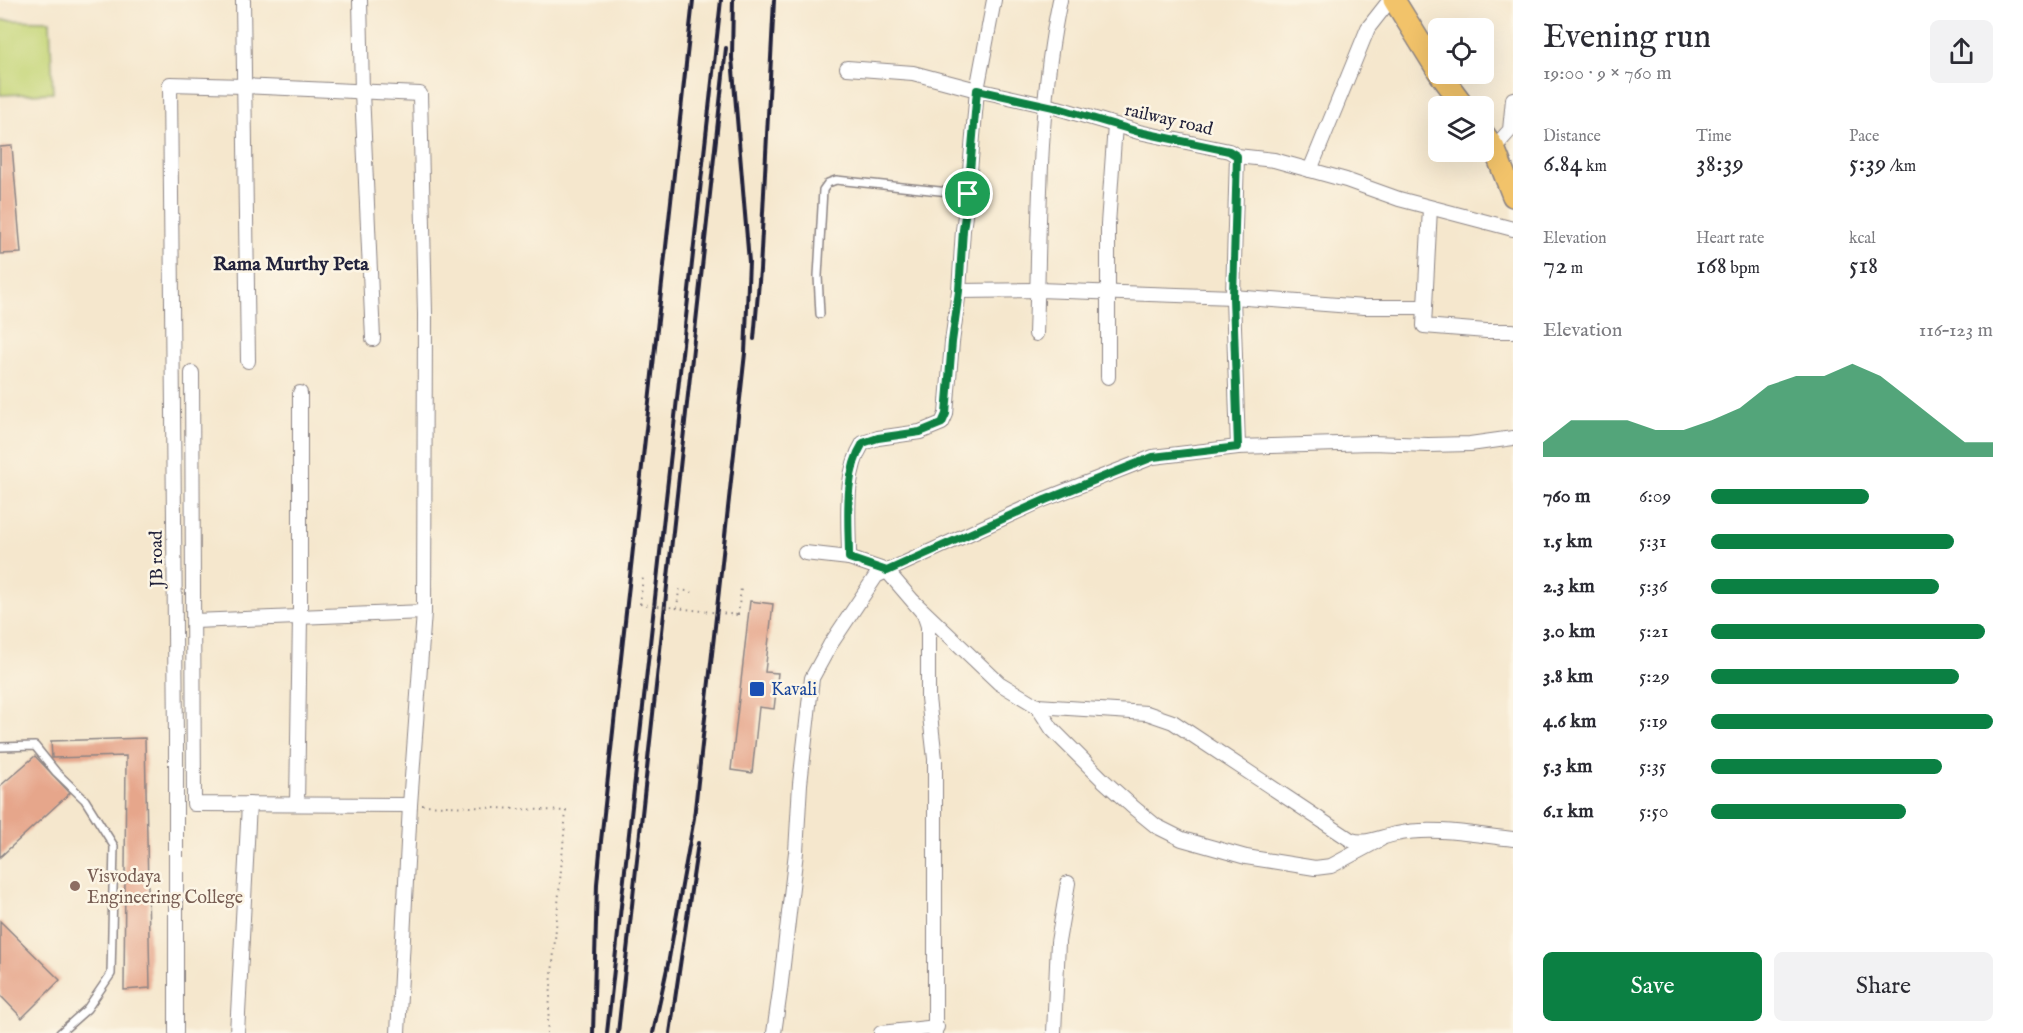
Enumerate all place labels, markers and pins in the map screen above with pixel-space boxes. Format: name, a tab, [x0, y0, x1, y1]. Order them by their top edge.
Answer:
pin	[942, 168, 993, 219]
place label: Kavali	[771, 679, 817, 702]
marker: Kavali	[748, 680, 766, 698]
place label: Visvodaya Engineering College	[86, 866, 243, 910]
marker: Visvodaya Engineering College	[68, 879, 82, 893]

